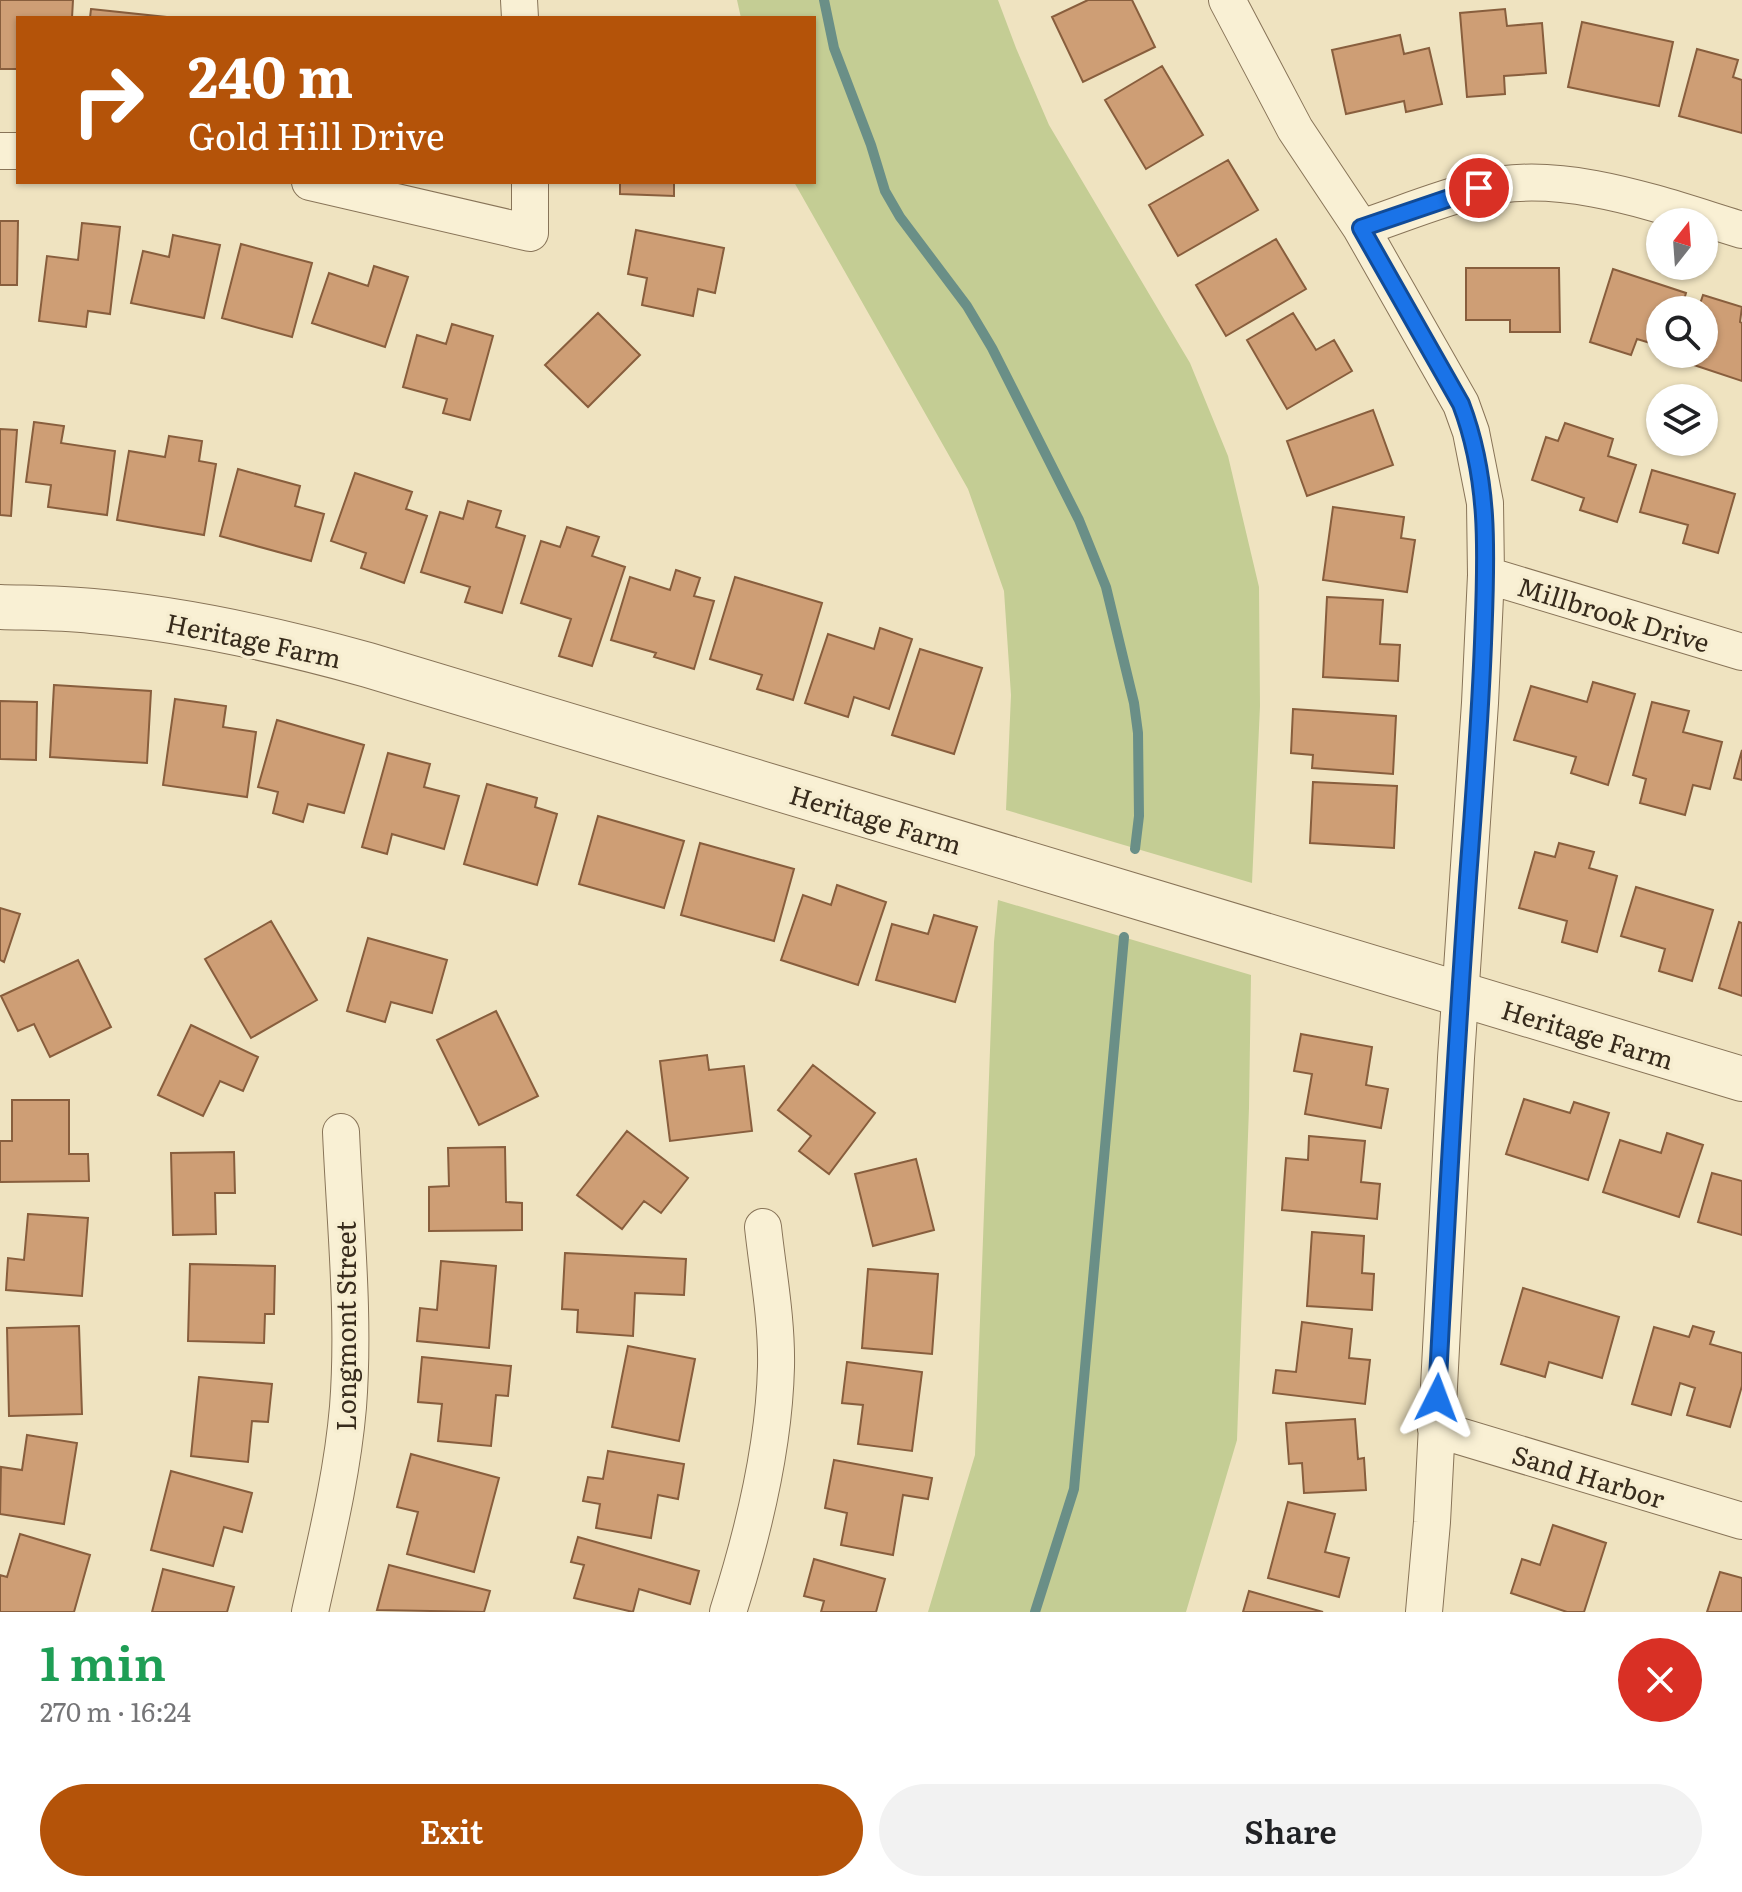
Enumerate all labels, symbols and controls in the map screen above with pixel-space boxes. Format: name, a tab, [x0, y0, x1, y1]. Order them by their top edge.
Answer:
text: 240 m	[188, 32, 353, 115]
icon: right	[56, 48, 160, 152]
text: Gold Hill Drive	[188, 108, 445, 161]
pin	[1445, 154, 1513, 222]
icon: arrive	[1457, 166, 1501, 210]
north arrow	[1646, 208, 1718, 280]
map controls	[1646, 208, 1718, 456]
button: search	[1646, 296, 1718, 368]
button: layers	[1646, 384, 1718, 456]
street label: Millbrook Drive	[1513, 565, 1715, 661]
street label: Heritage Farm	[163, 601, 345, 677]
street label: Heritage Farm	[785, 773, 967, 863]
street label: Heritage Farm	[1497, 988, 1679, 1078]
street label: Longmont Street	[325, 1221, 364, 1431]
position arrow	[1395, 1356, 1479, 1440]
street label: Sand Harbor	[1508, 1433, 1671, 1517]
text: 1 min	[40, 1625, 166, 1696]
button: close	[1618, 1638, 1702, 1722]
text: 270 m · 16:24	[40, 1691, 191, 1730]
button: Exit	[40, 1784, 863, 1876]
button: Share	[879, 1784, 1702, 1876]

